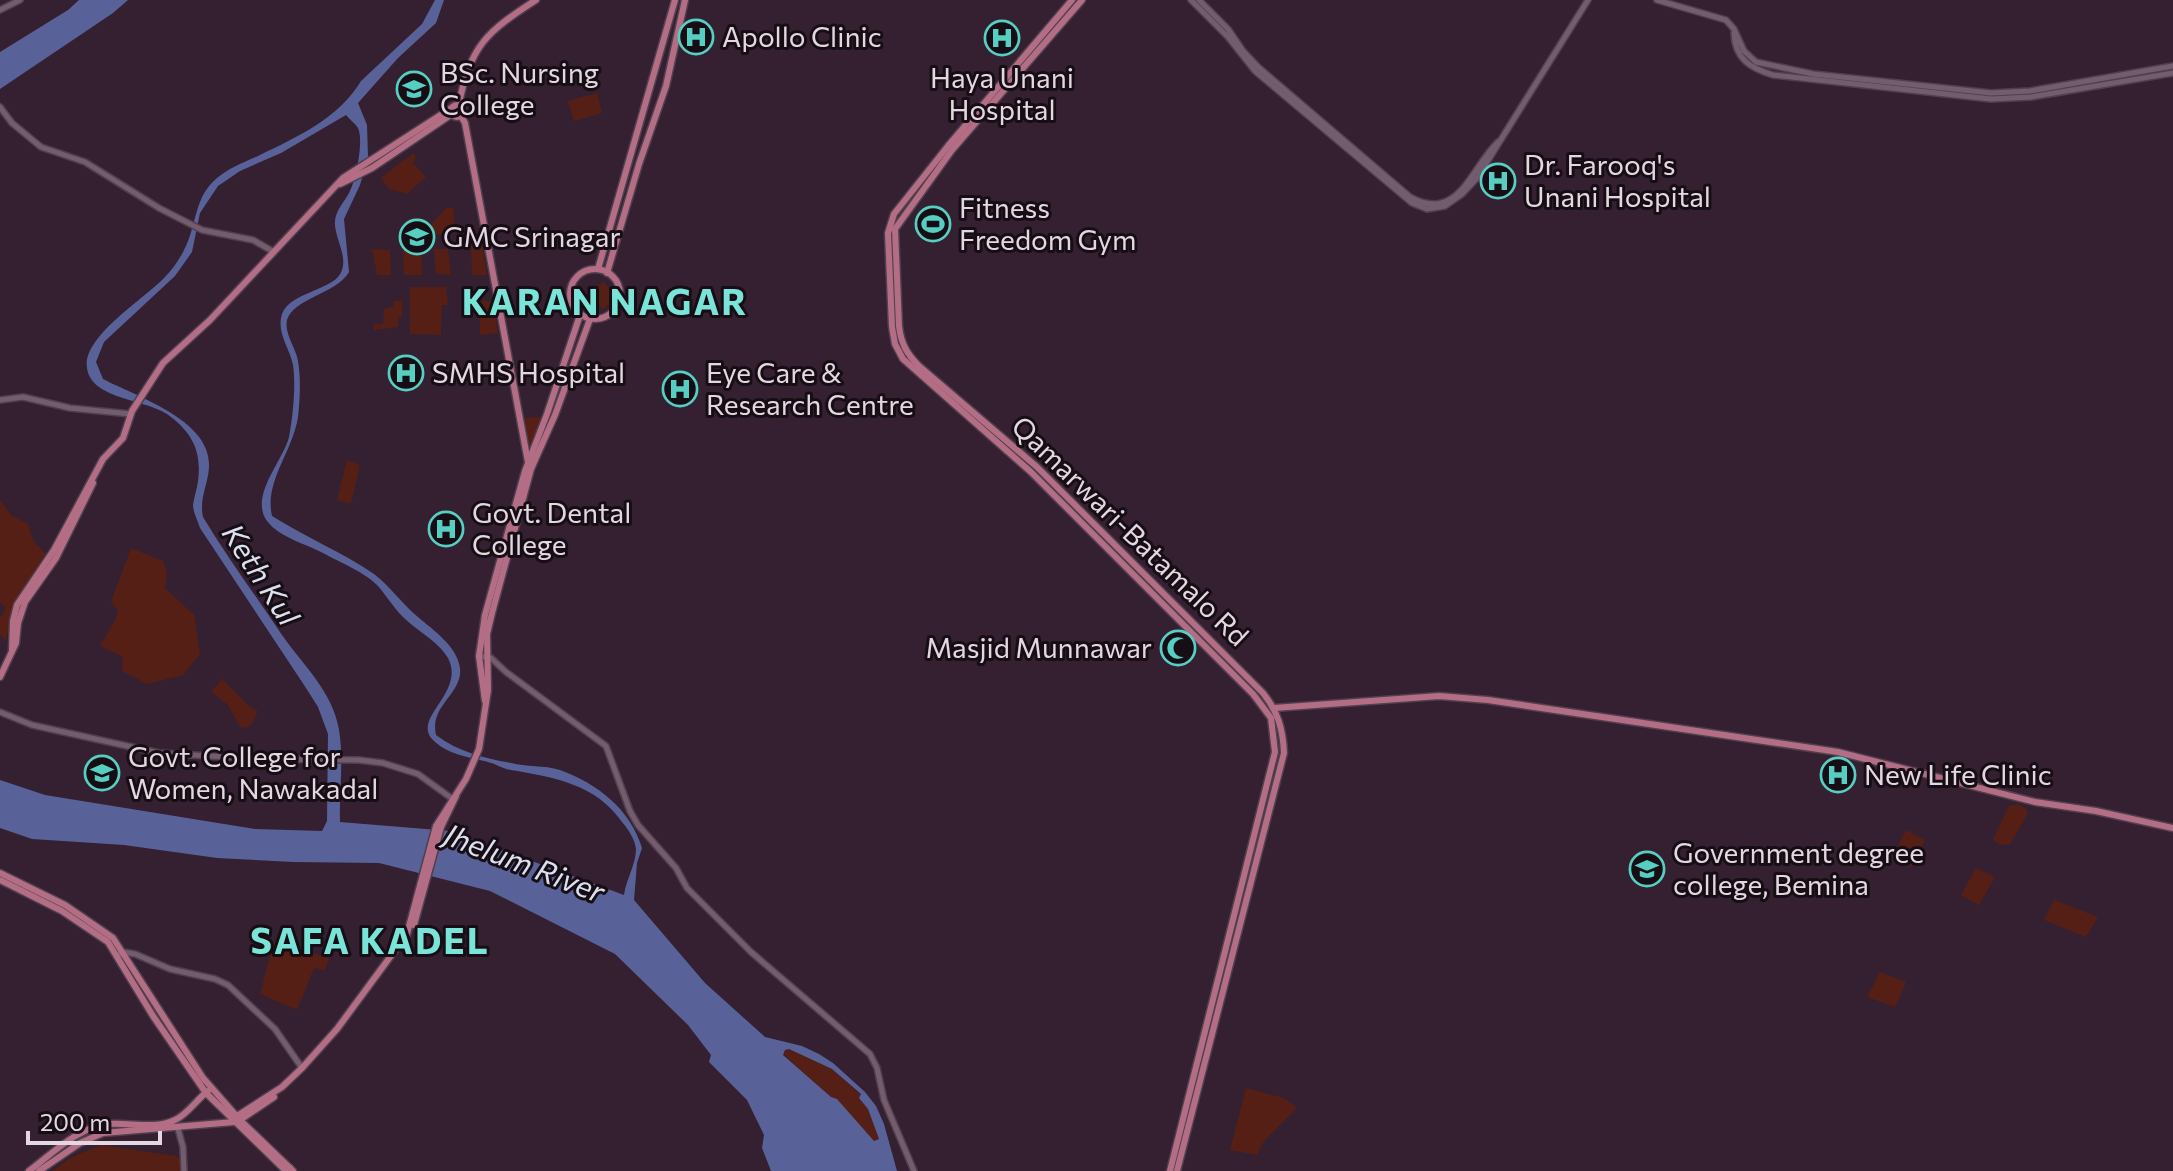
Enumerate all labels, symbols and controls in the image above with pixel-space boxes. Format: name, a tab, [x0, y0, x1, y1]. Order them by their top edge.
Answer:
hospital icon: Apollo Clinic	[677, 18, 715, 56]
place label: Apollo Clinic	[722, 19, 882, 53]
hospital icon: Haya Unani Hospital	[983, 19, 1021, 57]
place label: BSc. Nursing College	[440, 55, 599, 121]
place label: Haya Unani Hospital	[930, 60, 1074, 126]
school or university icon: BSc. Nursing College	[395, 70, 433, 108]
place label: Dr. Farooq's Unani Hospital	[1524, 147, 1711, 213]
hospital icon: Dr. Farooq's Unani Hospital	[1479, 162, 1517, 200]
place label: Fitness Freedom Gym	[959, 190, 1136, 256]
sports icon: Fitness Freedom Gym	[914, 205, 952, 243]
school or university icon: GMC Srinagar	[398, 218, 436, 256]
place label: GMC Srinagar	[443, 219, 621, 253]
district label: KARAN NAGAR	[462, 278, 748, 322]
hospital icon: SMHS Hospital	[387, 354, 425, 392]
place label: SMHS Hospital	[432, 355, 625, 389]
place label: Eye Care & Research Centre	[706, 355, 914, 421]
hospital icon: Eye Care & Research Centre	[661, 370, 699, 408]
street label: Qamarwari-Batamalo Rd	[1005, 408, 1256, 652]
place label: Govt. Dental College	[472, 495, 631, 561]
hospital icon: Govt. Dental College	[427, 510, 465, 548]
water label: Keth Kul	[216, 516, 309, 633]
mosque icon: Masjid Munnawar	[1159, 629, 1197, 667]
place label: Masjid Munnawar	[925, 630, 1152, 664]
place label: Govt. College for Women, Nawakadal	[128, 739, 378, 805]
school or university icon: Govt. College for Women, Nawakadal	[83, 754, 121, 792]
hospital icon: New Life Clinic	[1819, 756, 1857, 794]
place label: New Life Clinic	[1864, 757, 2052, 791]
water label: Jhelum River	[437, 813, 611, 910]
place label: Government degree college, Bemina	[1673, 835, 1924, 901]
school or university icon: Government degree college, Bemina	[1628, 850, 1666, 888]
district label: SAFA KADEL	[250, 917, 490, 961]
scale bar	[28, 1095, 160, 1145]
text: 200 m	[40, 1107, 110, 1136]

